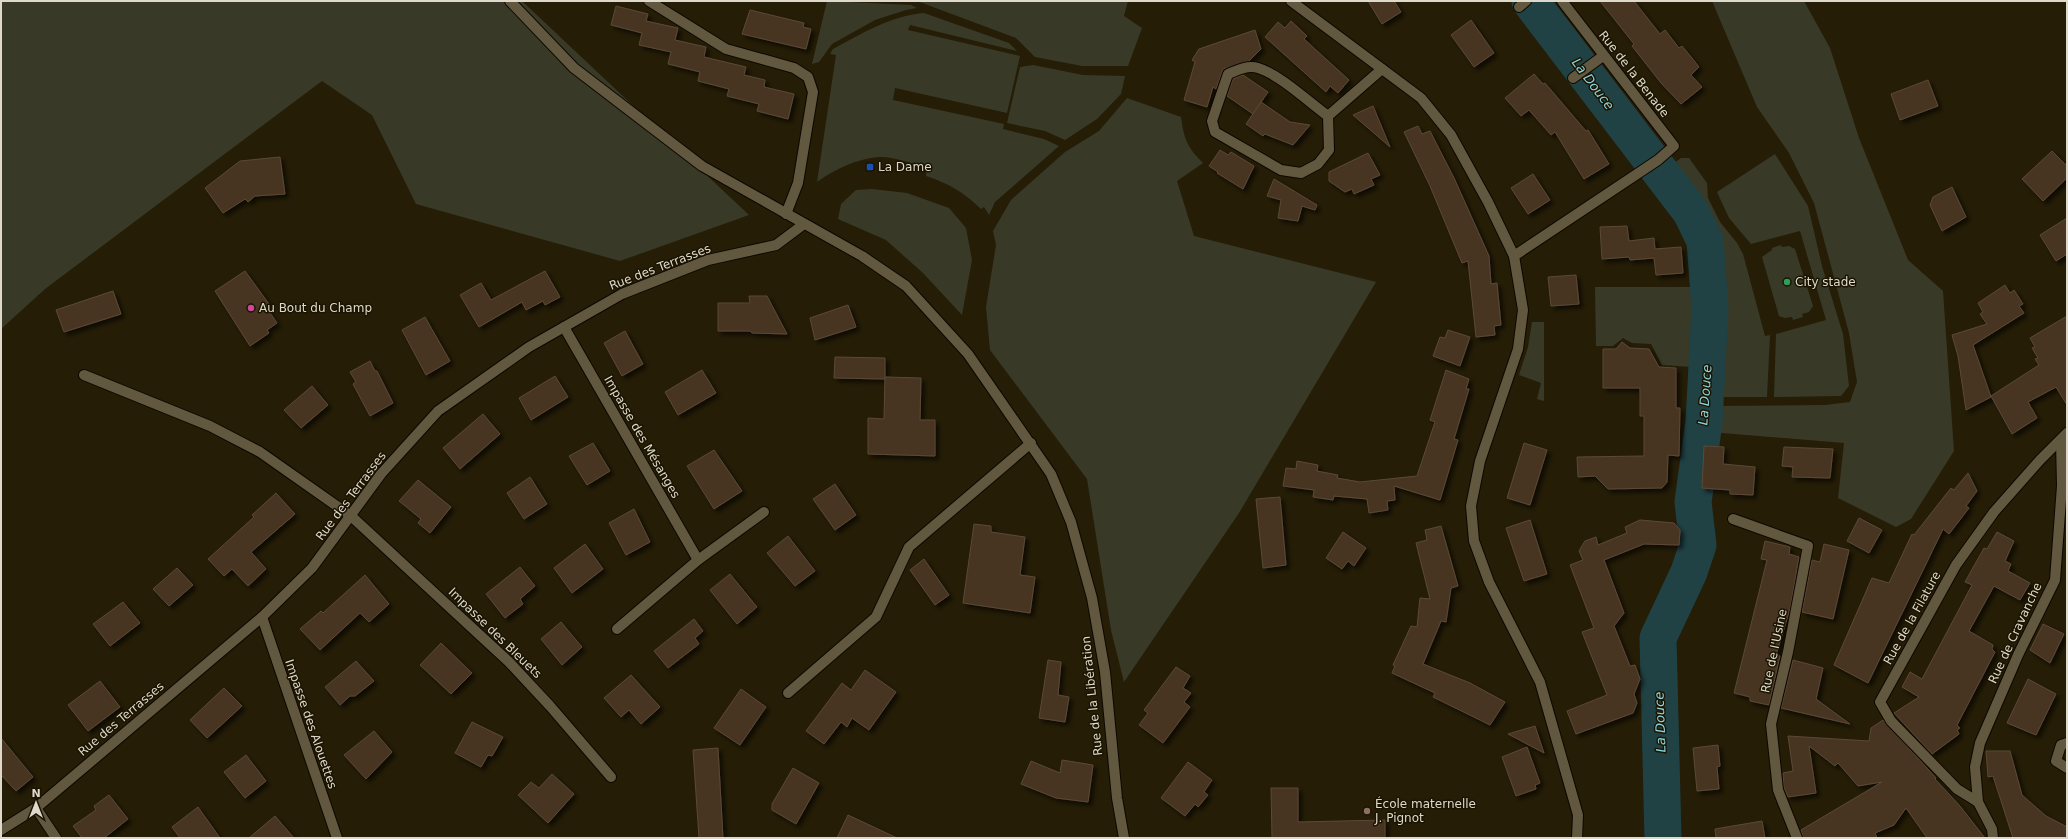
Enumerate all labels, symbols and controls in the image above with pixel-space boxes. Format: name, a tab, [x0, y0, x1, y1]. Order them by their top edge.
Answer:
street label: Rue de la Benade	[1596, 28, 1672, 120]
water label: La Douce	[1569, 55, 1617, 113]
place label: La Dame	[878, 160, 932, 174]
marker: La Dame	[865, 162, 875, 172]
street label: Rue des Terrasses	[607, 241, 713, 293]
place label: City stade	[1795, 275, 1856, 289]
marker: City stade	[1782, 277, 1792, 287]
place label: Au Bout du Champ	[259, 301, 372, 315]
marker: Au Bout du Champ	[246, 303, 256, 313]
water label: La Douce	[1695, 364, 1715, 426]
street label: Impasse des Mésanges	[601, 373, 683, 501]
street label: Rue des Terrasses	[313, 449, 389, 543]
street label: Rue de la Filature	[1881, 569, 1943, 667]
street label: Rue de Cravanche	[1985, 580, 2045, 686]
street label: Impasse des Bleuets	[446, 585, 544, 681]
street label: Rue de l'Usine	[1758, 608, 1790, 694]
street label: Rue de la Libération	[1079, 635, 1105, 757]
street label: Impasse des Alouettes	[282, 657, 340, 791]
street label: Rue des Terrasses	[75, 679, 167, 759]
water label: La Douce	[1651, 691, 1669, 753]
north arrow	[16, 783, 56, 823]
text: N	[31, 787, 41, 800]
place label: École maternelle J. Pignot	[1374, 796, 1476, 825]
marker: École maternelle J. Pignot	[1362, 806, 1372, 816]

